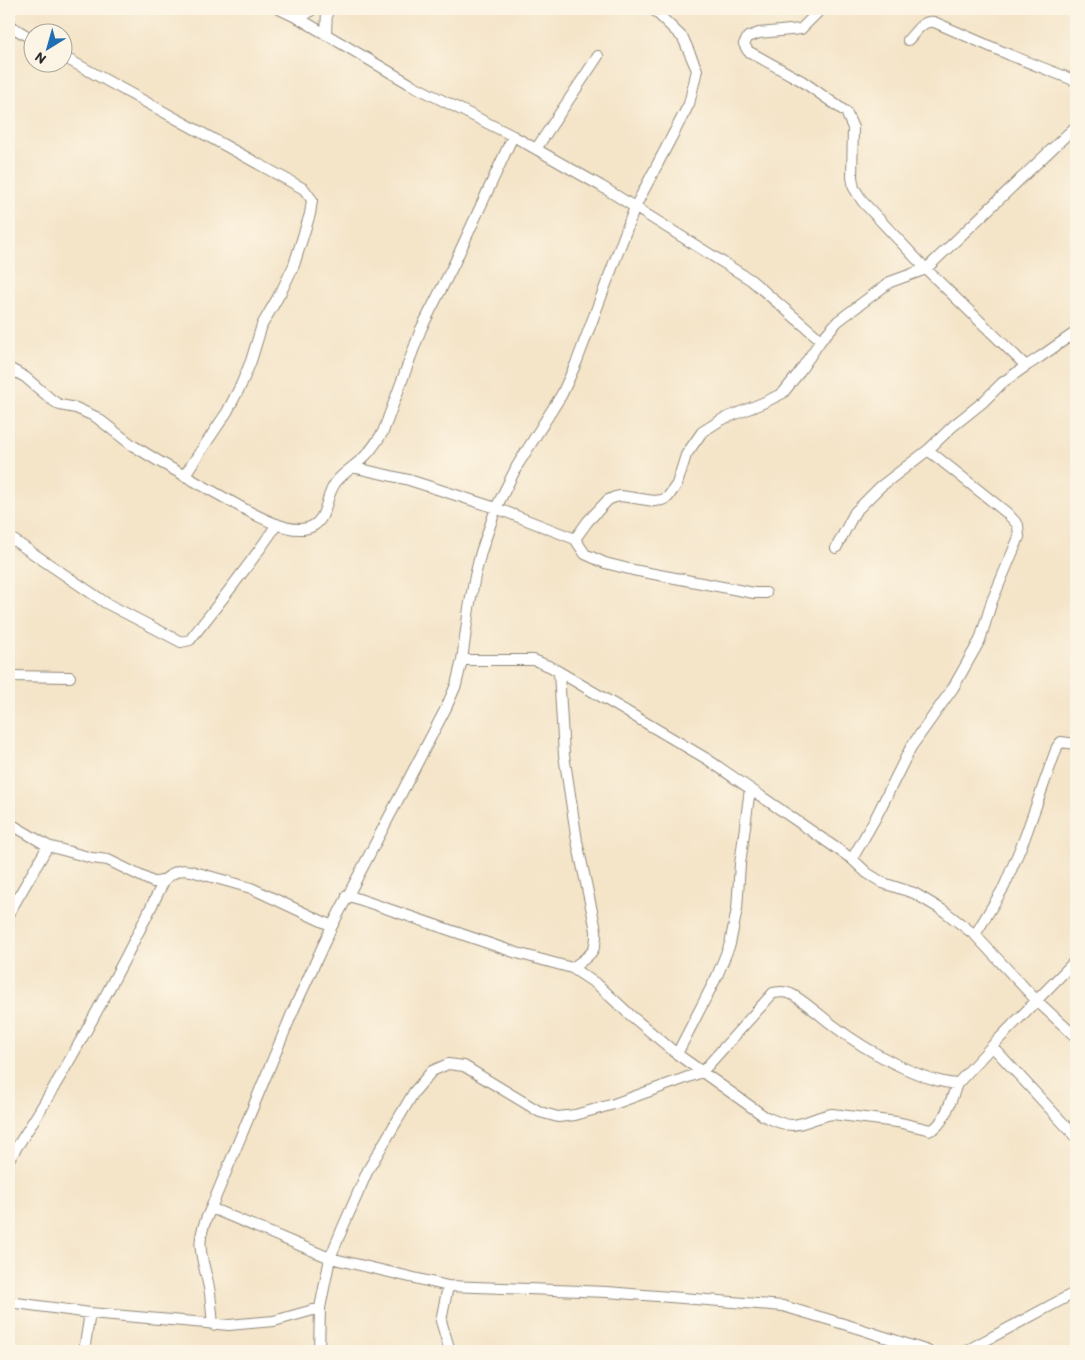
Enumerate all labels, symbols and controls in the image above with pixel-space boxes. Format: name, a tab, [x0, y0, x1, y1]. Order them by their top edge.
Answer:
north arrow	[22, 22, 72, 72]
text: N	[32, 48, 49, 68]

